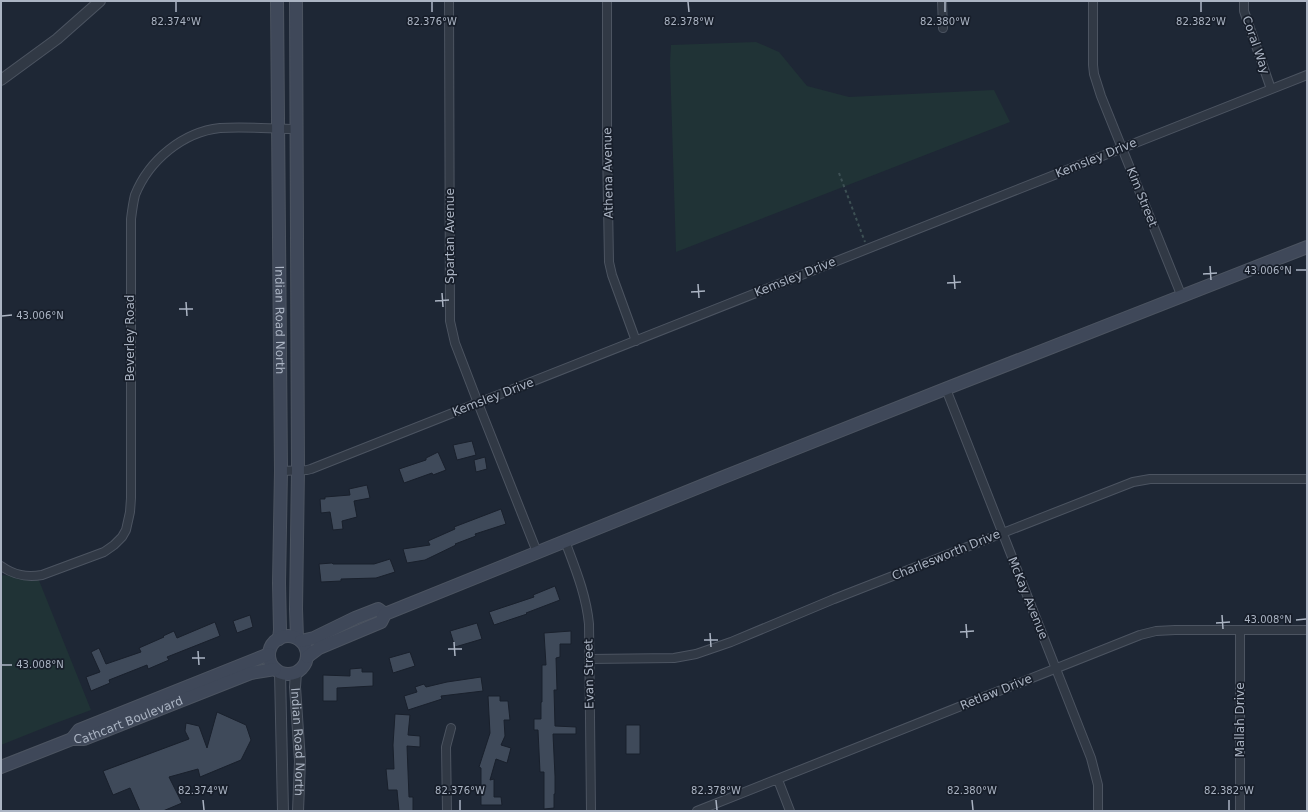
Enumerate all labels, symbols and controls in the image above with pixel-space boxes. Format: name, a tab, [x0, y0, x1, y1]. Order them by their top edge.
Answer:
street label: Coral Way	[1239, 14, 1273, 76]
text: 82.374°W	[151, 16, 201, 27]
text: 82.376°W	[407, 16, 457, 27]
text: 82.378°W	[664, 16, 714, 27]
text: 82.380°W	[920, 16, 970, 27]
text: 82.382°W	[1176, 16, 1226, 27]
street label: Athena Avenue	[600, 127, 616, 219]
street label: Kemsley Drive	[1053, 135, 1139, 181]
street label: Kim Street	[1124, 165, 1160, 229]
street label: Spartan Avenue	[443, 188, 457, 284]
street label: Kemsley Drive	[752, 254, 838, 300]
text: 43.006°N	[1244, 265, 1292, 276]
street label: Indian Road North	[272, 266, 287, 374]
street label: Beverley Road	[123, 295, 137, 381]
text: 43.006°N	[16, 310, 64, 321]
street label: Kemsley Drive	[450, 375, 536, 419]
street label: Charlesworth Drive	[890, 527, 1002, 583]
street label: McKay Avenue	[1005, 555, 1051, 641]
text: 43.008°N	[1244, 614, 1292, 625]
street label: Evan Street	[581, 639, 597, 709]
text: 43.008°N	[16, 659, 64, 670]
street label: Retlaw Drive	[958, 671, 1034, 713]
street label: Mallah Drive	[1233, 682, 1247, 758]
street label: Indian Road North	[288, 687, 307, 796]
street label: Cathcart Boulevard	[74, 694, 185, 746]
text: 82.374°W	[178, 785, 228, 796]
text: 82.376°W	[435, 785, 485, 796]
text: 82.378°W	[691, 785, 741, 796]
text: 82.380°W	[947, 785, 997, 796]
text: 82.382°W	[1204, 785, 1254, 796]

